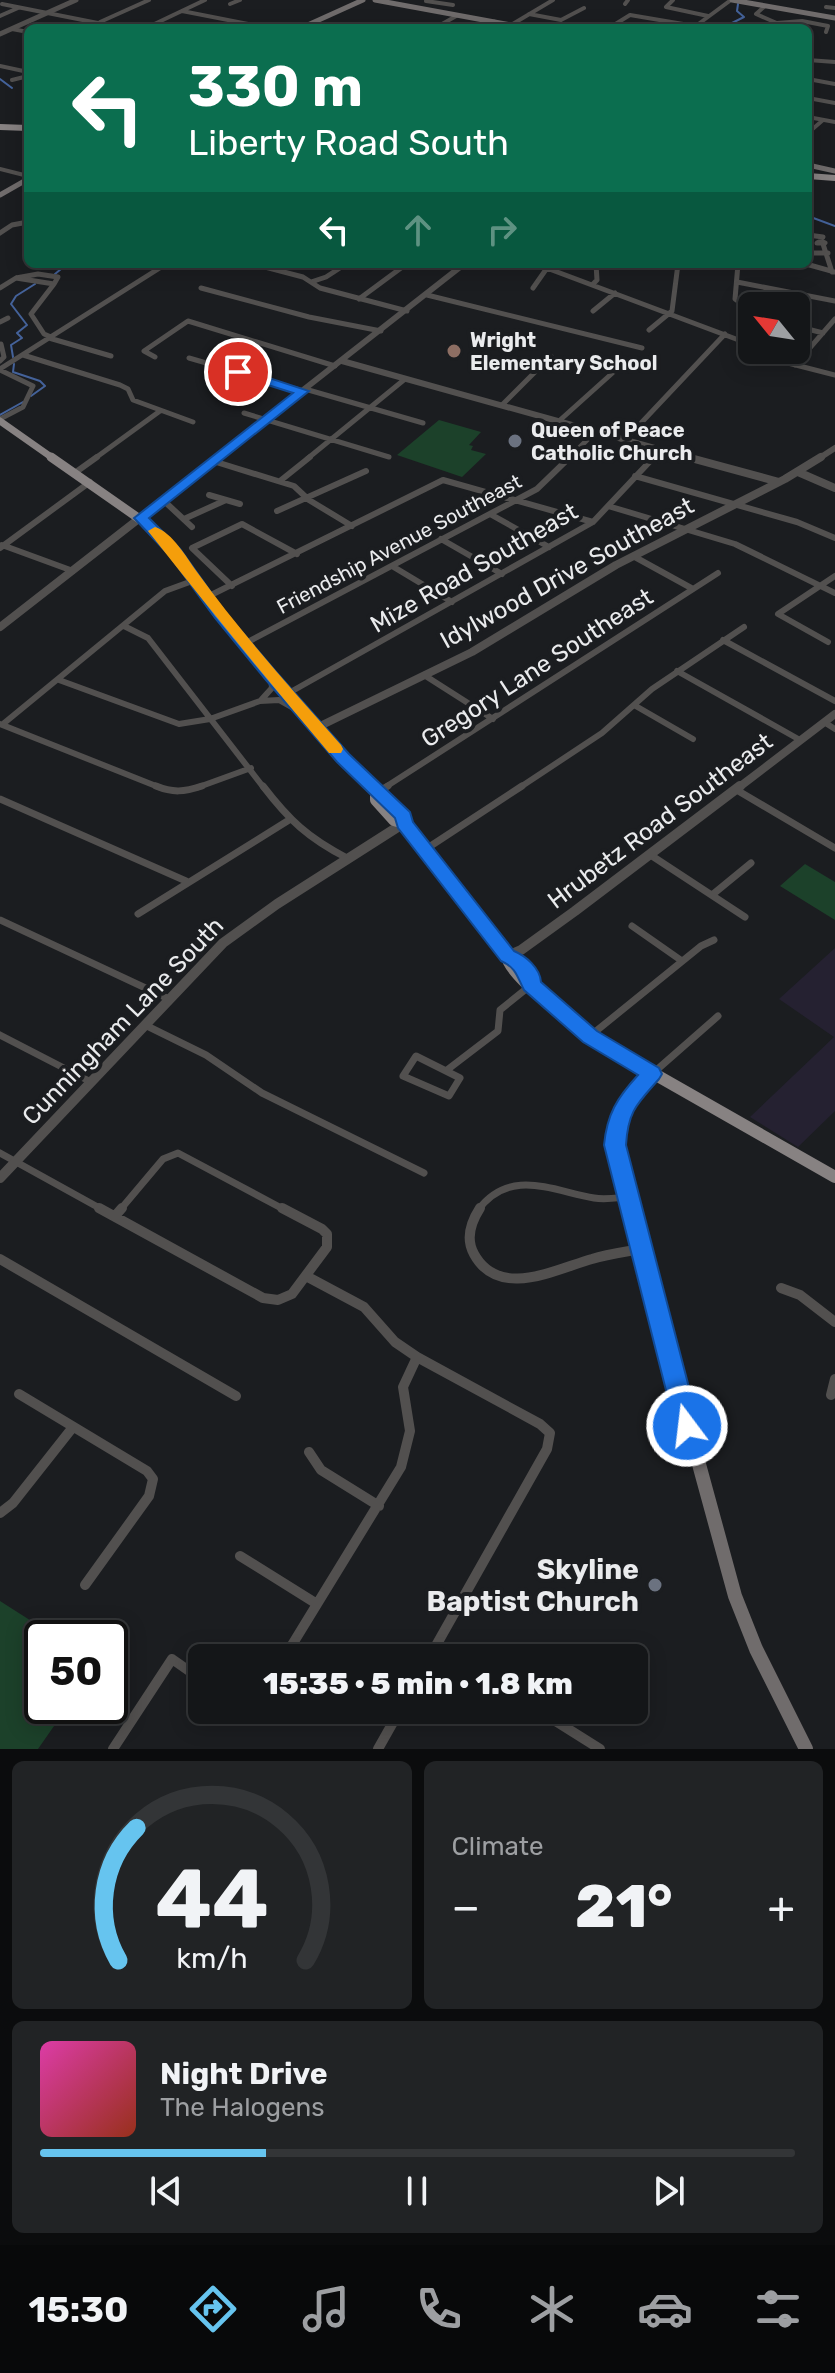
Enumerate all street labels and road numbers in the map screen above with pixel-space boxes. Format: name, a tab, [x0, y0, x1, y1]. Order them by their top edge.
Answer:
street label: Friendship Avenue Southeast	[273, 469, 526, 619]
street label: Idylwood Drive Southeast	[435, 492, 699, 654]
street label: Mize Road Southeast	[365, 497, 583, 639]
street label: Gregory Lane Southeast	[416, 583, 658, 753]
street label: Hrubetz Road Southeast	[542, 727, 778, 915]
street label: Cunningham Lane South	[17, 912, 229, 1130]

